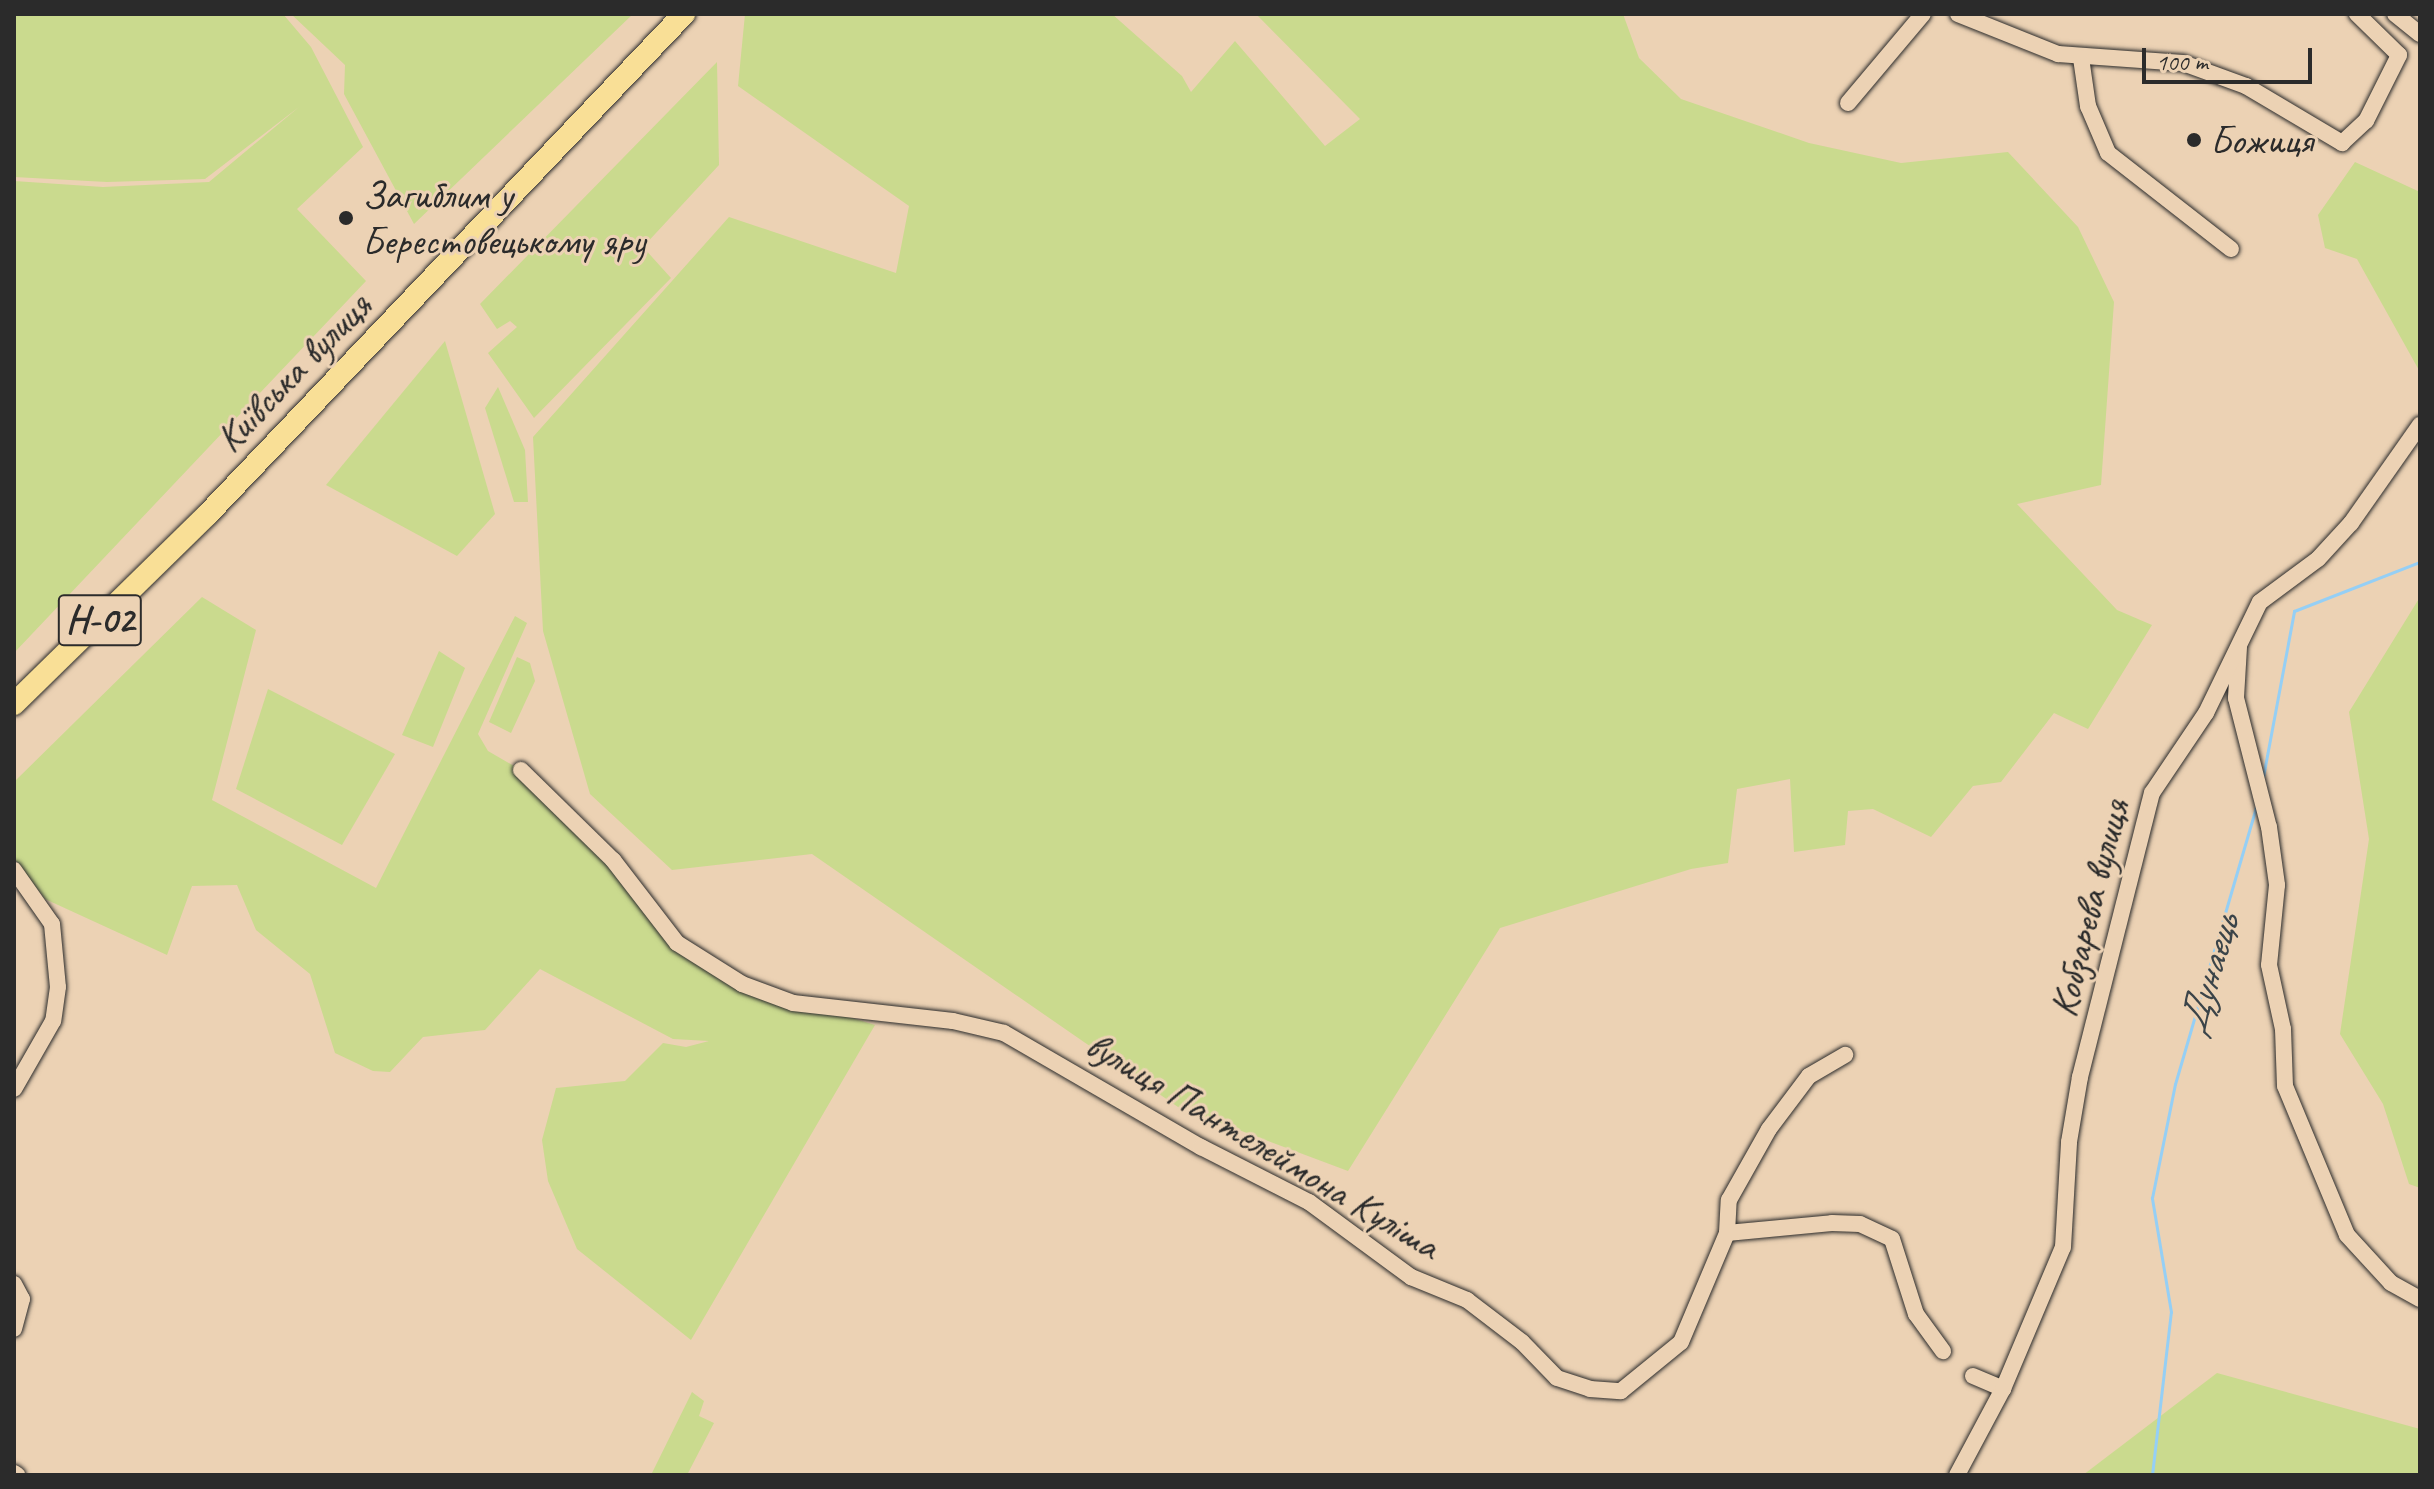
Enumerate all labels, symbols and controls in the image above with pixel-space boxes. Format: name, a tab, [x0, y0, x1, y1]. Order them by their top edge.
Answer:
scale bar	[2146, 32, 2316, 82]
text: 100 m	[2156, 47, 2208, 77]
place label: Божиця	[2210, 116, 2313, 164]
marker: Божиця	[2185, 131, 2203, 149]
place label: Загиблим у Берестовецькому яру	[362, 171, 645, 265]
marker: Загиблим у Берестовецькому яру	[337, 209, 355, 227]
street label: Київська вулиця	[205, 282, 381, 462]
road number: Н-02	[56, 586, 144, 654]
street label: Кобзарева вулиця	[2039, 794, 2139, 1022]
water label: Дунаець	[2167, 910, 2251, 1040]
street label: вулиця Пантелеймона Куліша	[1078, 1020, 1448, 1270]

